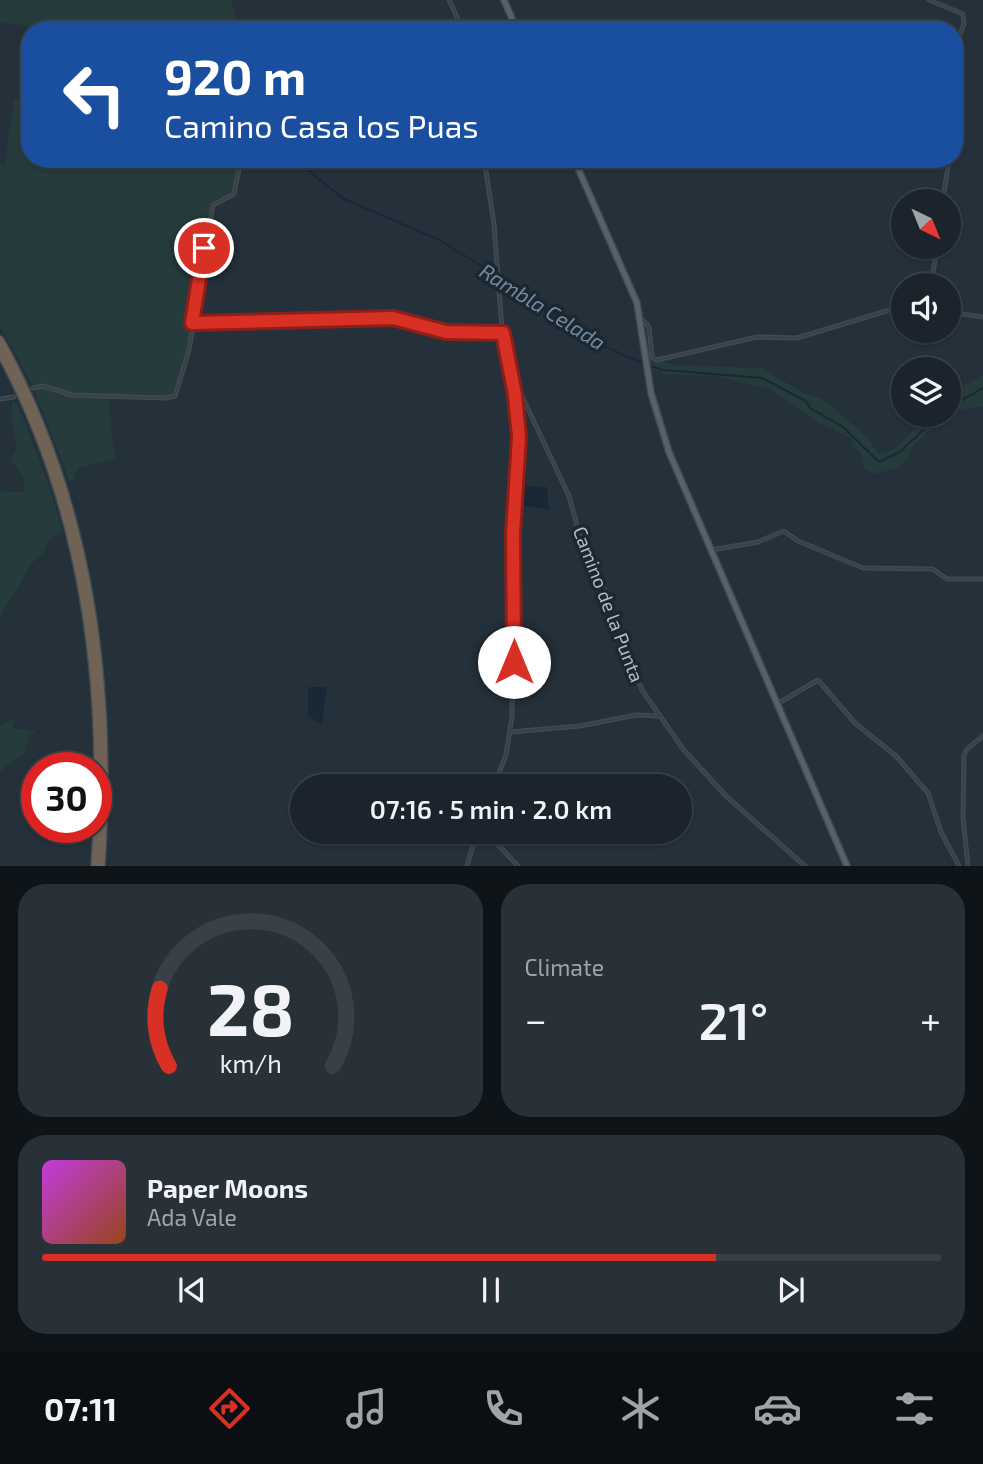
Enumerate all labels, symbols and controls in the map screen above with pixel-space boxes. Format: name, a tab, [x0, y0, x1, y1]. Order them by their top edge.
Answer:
text: 920 m	[164, 46, 306, 105]
icon: left	[49, 49, 140, 140]
text: Camino Casa los Puas	[164, 106, 478, 144]
north arrow	[891, 189, 961, 259]
map controls	[891, 189, 961, 427]
pin	[174, 218, 234, 278]
icon: arrive	[185, 229, 223, 267]
water label: Rambla Celada	[476, 257, 610, 355]
button: sound	[891, 273, 961, 343]
button: layers	[891, 357, 961, 427]
street label: Camino de la Punta	[569, 523, 649, 685]
position arrow	[477, 625, 551, 699]
speed limit sign: 30	[21, 752, 112, 843]
text: 07:16 · 5 min · 2.0 km	[370, 793, 612, 824]
text: Climate	[525, 953, 604, 981]
text: 28	[206, 964, 294, 1052]
text: 21°	[698, 988, 768, 1050]
text: −	[525, 996, 547, 1042]
text: +	[920, 996, 941, 1042]
text: km/h	[219, 1048, 281, 1078]
text: Paper Moons	[147, 1172, 308, 1203]
text: Ada Vale	[147, 1203, 237, 1231]
icon: previous	[173, 1271, 211, 1309]
icon: pause	[472, 1271, 510, 1309]
icon: next	[772, 1271, 810, 1309]
icon: directions	[205, 1384, 254, 1433]
icon: music	[342, 1384, 391, 1433]
icon: phone	[479, 1384, 528, 1433]
icon: climate	[616, 1384, 665, 1433]
icon: car	[753, 1384, 802, 1433]
icon: filters	[890, 1384, 939, 1433]
text: 07:11	[44, 1389, 117, 1427]

